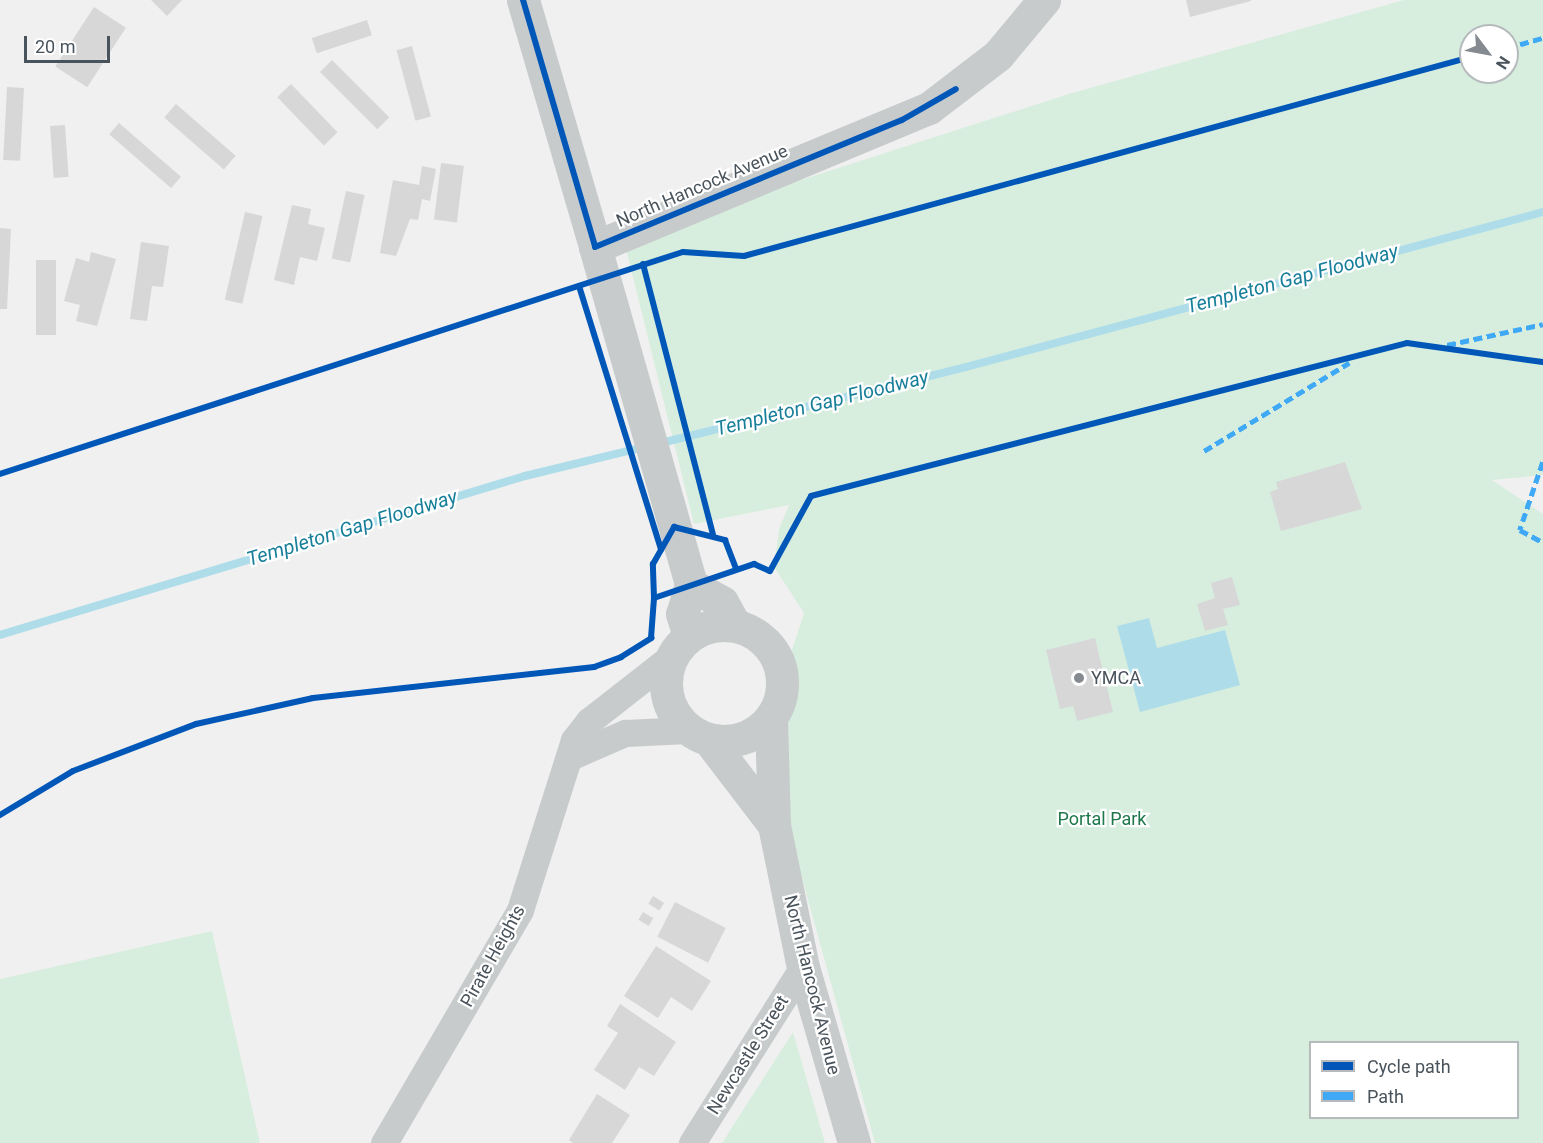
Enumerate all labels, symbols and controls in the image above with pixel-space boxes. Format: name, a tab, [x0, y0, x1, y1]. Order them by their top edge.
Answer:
scale bar	[27, 24, 112, 62]
north arrow	[1459, 24, 1519, 84]
text: 20 m	[35, 36, 75, 57]
text: N	[1492, 53, 1514, 73]
street label: North Hancock Avenue	[613, 140, 791, 232]
water label: Templeton Gap Floodway	[1183, 239, 1401, 319]
water label: Templeton Gap Floodway	[713, 365, 931, 441]
water label: Templeton Gap Floodway	[244, 485, 460, 571]
place label: YMCA	[1091, 667, 1141, 689]
marker: YMCA	[1072, 671, 1086, 685]
park label: Portal Park	[1058, 808, 1146, 830]
street label: North Hancock Avenue	[779, 893, 845, 1077]
street label: Pirate Heights	[456, 901, 530, 1011]
street label: Newcastle Street	[703, 992, 793, 1118]
legend	[1309, 1041, 1519, 1119]
text: Cycle path	[1367, 1056, 1451, 1077]
text: Path	[1367, 1086, 1404, 1107]

